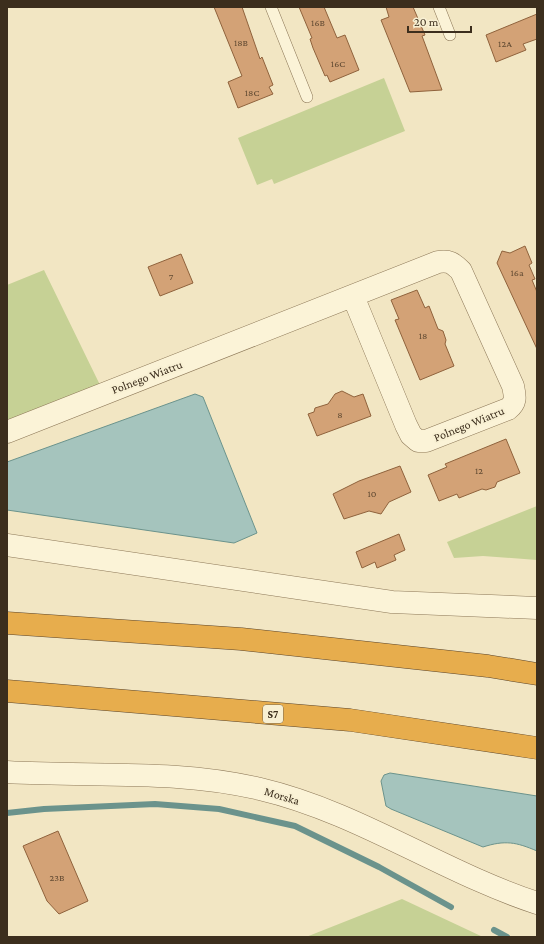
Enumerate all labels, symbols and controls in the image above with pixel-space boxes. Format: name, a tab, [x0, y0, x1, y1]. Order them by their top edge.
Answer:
scale bar	[408, 8, 471, 34]
text: 20 m	[414, 15, 439, 29]
house number: 16B	[311, 17, 325, 28]
house number: 18B	[234, 37, 249, 48]
house number: 12A	[498, 38, 512, 49]
house number: 16C	[331, 58, 345, 69]
house number: 18C	[245, 87, 259, 98]
house number: 16a	[510, 267, 524, 278]
house number: 7	[169, 271, 174, 282]
house number: 18	[419, 330, 427, 341]
street label: Polnego Wiatru	[110, 357, 185, 397]
street label: Polnego Wiatru	[432, 403, 507, 444]
house number: 8	[337, 409, 343, 420]
house number: 12	[475, 465, 483, 476]
house number: 10	[368, 488, 377, 499]
road number: S7	[263, 705, 283, 723]
street label: Morska	[263, 784, 302, 808]
house number: 23B	[50, 872, 65, 883]

